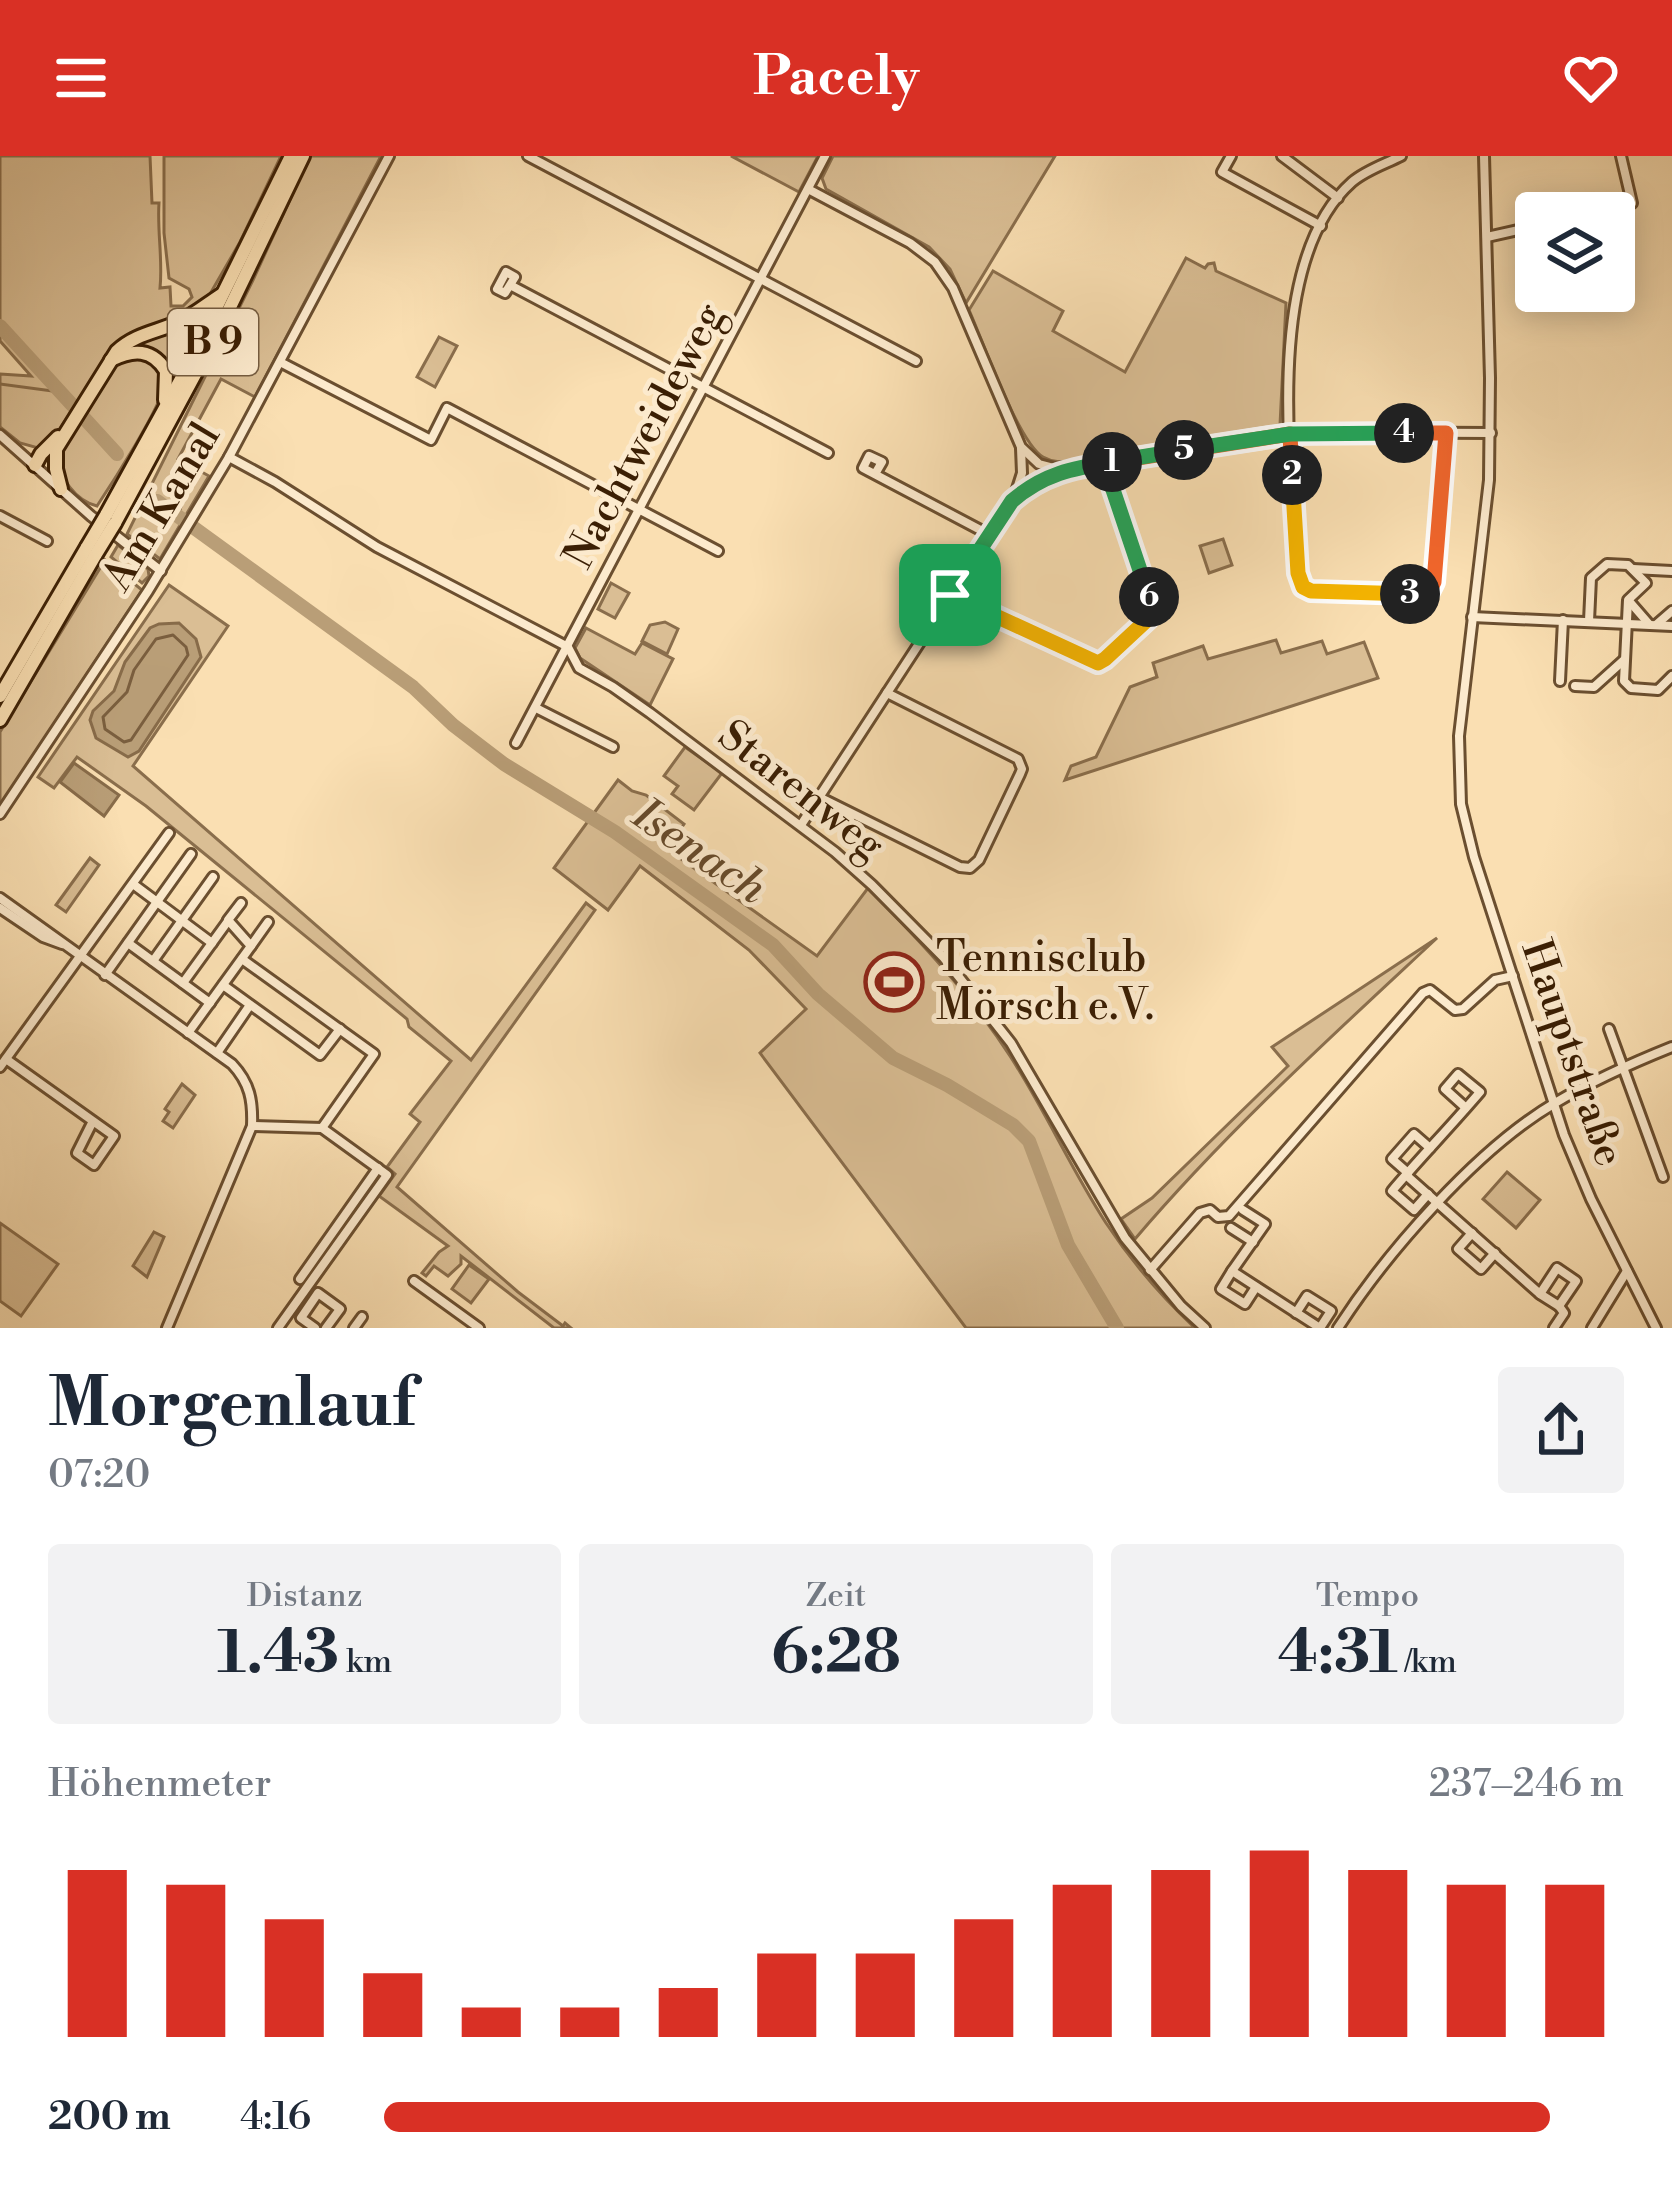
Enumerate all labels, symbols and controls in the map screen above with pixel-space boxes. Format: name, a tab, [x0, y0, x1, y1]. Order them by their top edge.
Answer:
text: Pacely	[753, 44, 919, 112]
icon: menu	[48, 45, 114, 111]
icon: heart	[1558, 45, 1624, 111]
map controls	[1515, 192, 1635, 312]
button: layers	[1515, 192, 1635, 312]
street label: Nachtweideweg	[553, 294, 738, 578]
road number: B 9	[168, 309, 258, 375]
pin: 4	[1374, 403, 1434, 463]
text: 4	[1393, 412, 1415, 453]
street label: Am Kanal	[91, 413, 233, 601]
pin: 5	[1154, 420, 1214, 480]
text: 5	[1174, 429, 1194, 470]
pin: 1	[1082, 432, 1142, 492]
text: 1	[1104, 441, 1120, 482]
pin: 2	[1262, 445, 1322, 505]
text: 2	[1282, 454, 1302, 495]
pin	[899, 544, 1001, 646]
icon: arrive	[917, 562, 983, 628]
pin: 3	[1380, 564, 1440, 624]
pin: 6	[1119, 567, 1179, 627]
text: 3	[1400, 573, 1420, 614]
text: 6	[1139, 576, 1159, 617]
street label: Starenweg	[707, 710, 895, 873]
water label: Isenach	[620, 786, 778, 918]
place label: Tennisclub Mörsch e.V.	[936, 932, 1154, 1033]
street label: Hauptstraße	[1509, 933, 1635, 1173]
sports icon: Tennisclub Mörsch e.V.	[863, 951, 925, 1013]
text: Morgenlauf	[48, 1364, 415, 1447]
button: share	[1498, 1367, 1624, 1493]
text: 07:20	[48, 1451, 150, 1500]
text: Distanz	[247, 1576, 363, 1617]
text: Zeit	[806, 1576, 866, 1617]
text: Tempo	[1316, 1576, 1419, 1617]
text: 1.43	[217, 1617, 339, 1692]
text: 6:28	[771, 1617, 901, 1692]
text: 4:31	[1278, 1617, 1398, 1692]
text: km	[339, 1642, 392, 1683]
text: /km	[1398, 1642, 1457, 1683]
text: Höhenmeter	[48, 1760, 271, 1809]
text: 237–246 m	[1429, 1760, 1624, 1809]
text: 200 m	[48, 2093, 171, 2142]
text: 4:16	[240, 2093, 311, 2142]

